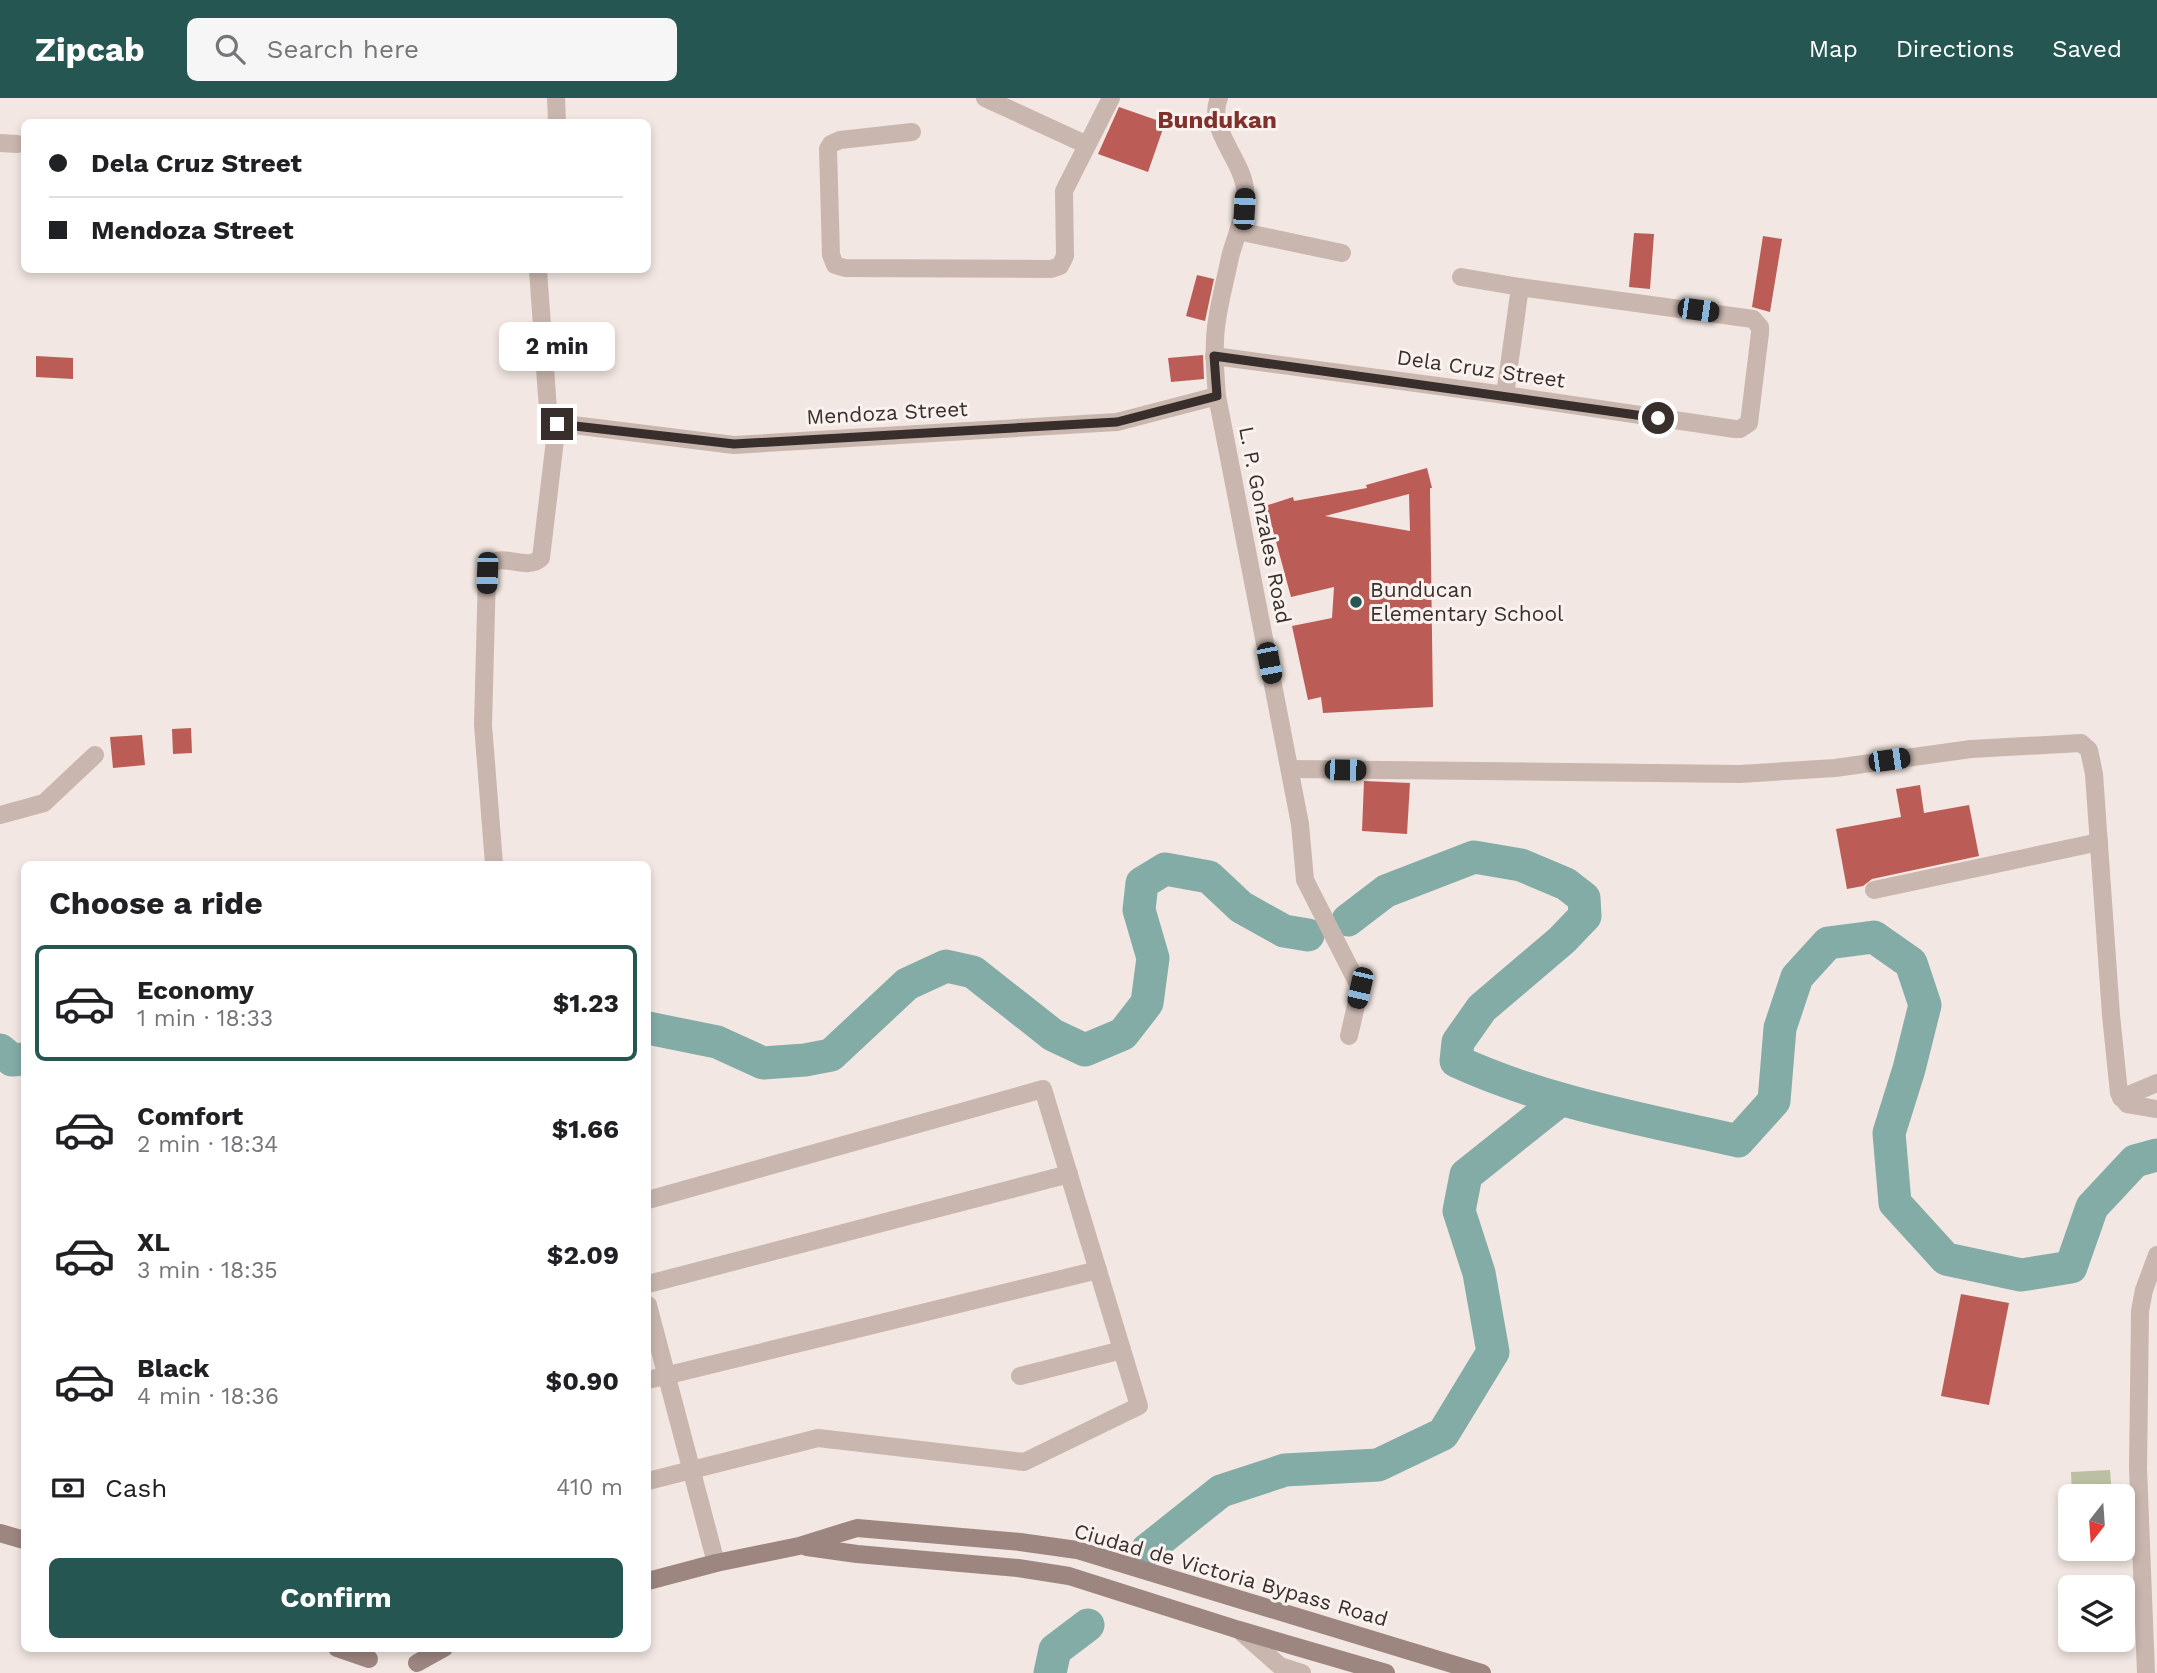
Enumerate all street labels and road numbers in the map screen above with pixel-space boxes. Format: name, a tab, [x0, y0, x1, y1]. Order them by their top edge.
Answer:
street label: Dela Cruz Street	[1395, 344, 1567, 393]
street label: Mendoza Street	[806, 396, 968, 429]
street label: L. P. Gonzales Road	[1234, 424, 1297, 626]
street label: Ciudad de Victoria Bypass Road	[1071, 1518, 1391, 1631]

